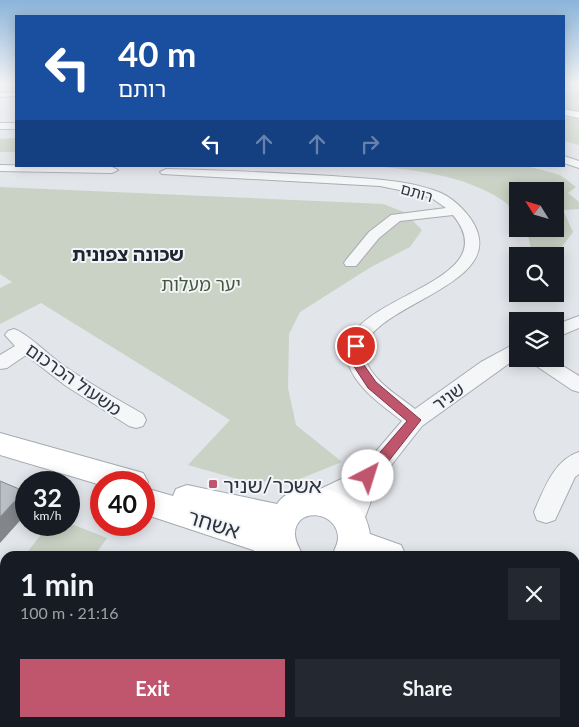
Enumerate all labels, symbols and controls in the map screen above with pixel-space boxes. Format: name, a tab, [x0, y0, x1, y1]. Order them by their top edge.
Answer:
text: 40 m	[118, 32, 196, 74]
icon: left	[35, 35, 100, 100]
text: רותם	[118, 75, 166, 102]
icon: left	[197, 130, 225, 158]
icon: ahead	[250, 130, 278, 158]
icon: ahead	[303, 130, 331, 158]
icon: right	[356, 130, 384, 158]
street label: רותם	[399, 179, 435, 205]
north arrow	[509, 182, 564, 238]
map controls	[509, 182, 564, 367]
district label: שכונה צפונית	[72, 242, 184, 265]
button: search	[509, 247, 564, 302]
park label: יער מעלות	[161, 273, 241, 295]
button: layers	[509, 312, 564, 367]
pin	[335, 325, 377, 367]
icon: arrive	[342, 332, 370, 360]
street label: משעול הכרכום	[22, 338, 126, 420]
street label: שניר	[428, 377, 468, 415]
position arrow	[341, 449, 393, 501]
speed limit sign: 40	[90, 471, 155, 536]
place label: אשכר/שניר	[223, 472, 322, 497]
marker: אשכר/שניר	[207, 478, 219, 490]
text: 32	[33, 482, 62, 512]
street label: אשחר	[185, 503, 243, 543]
text: km/h	[33, 508, 62, 523]
text: 1 min	[20, 566, 94, 602]
button: close	[508, 568, 560, 620]
text: 100 m · 21:16	[20, 603, 119, 622]
button: Exit	[20, 659, 285, 717]
button: Share	[295, 659, 560, 717]

